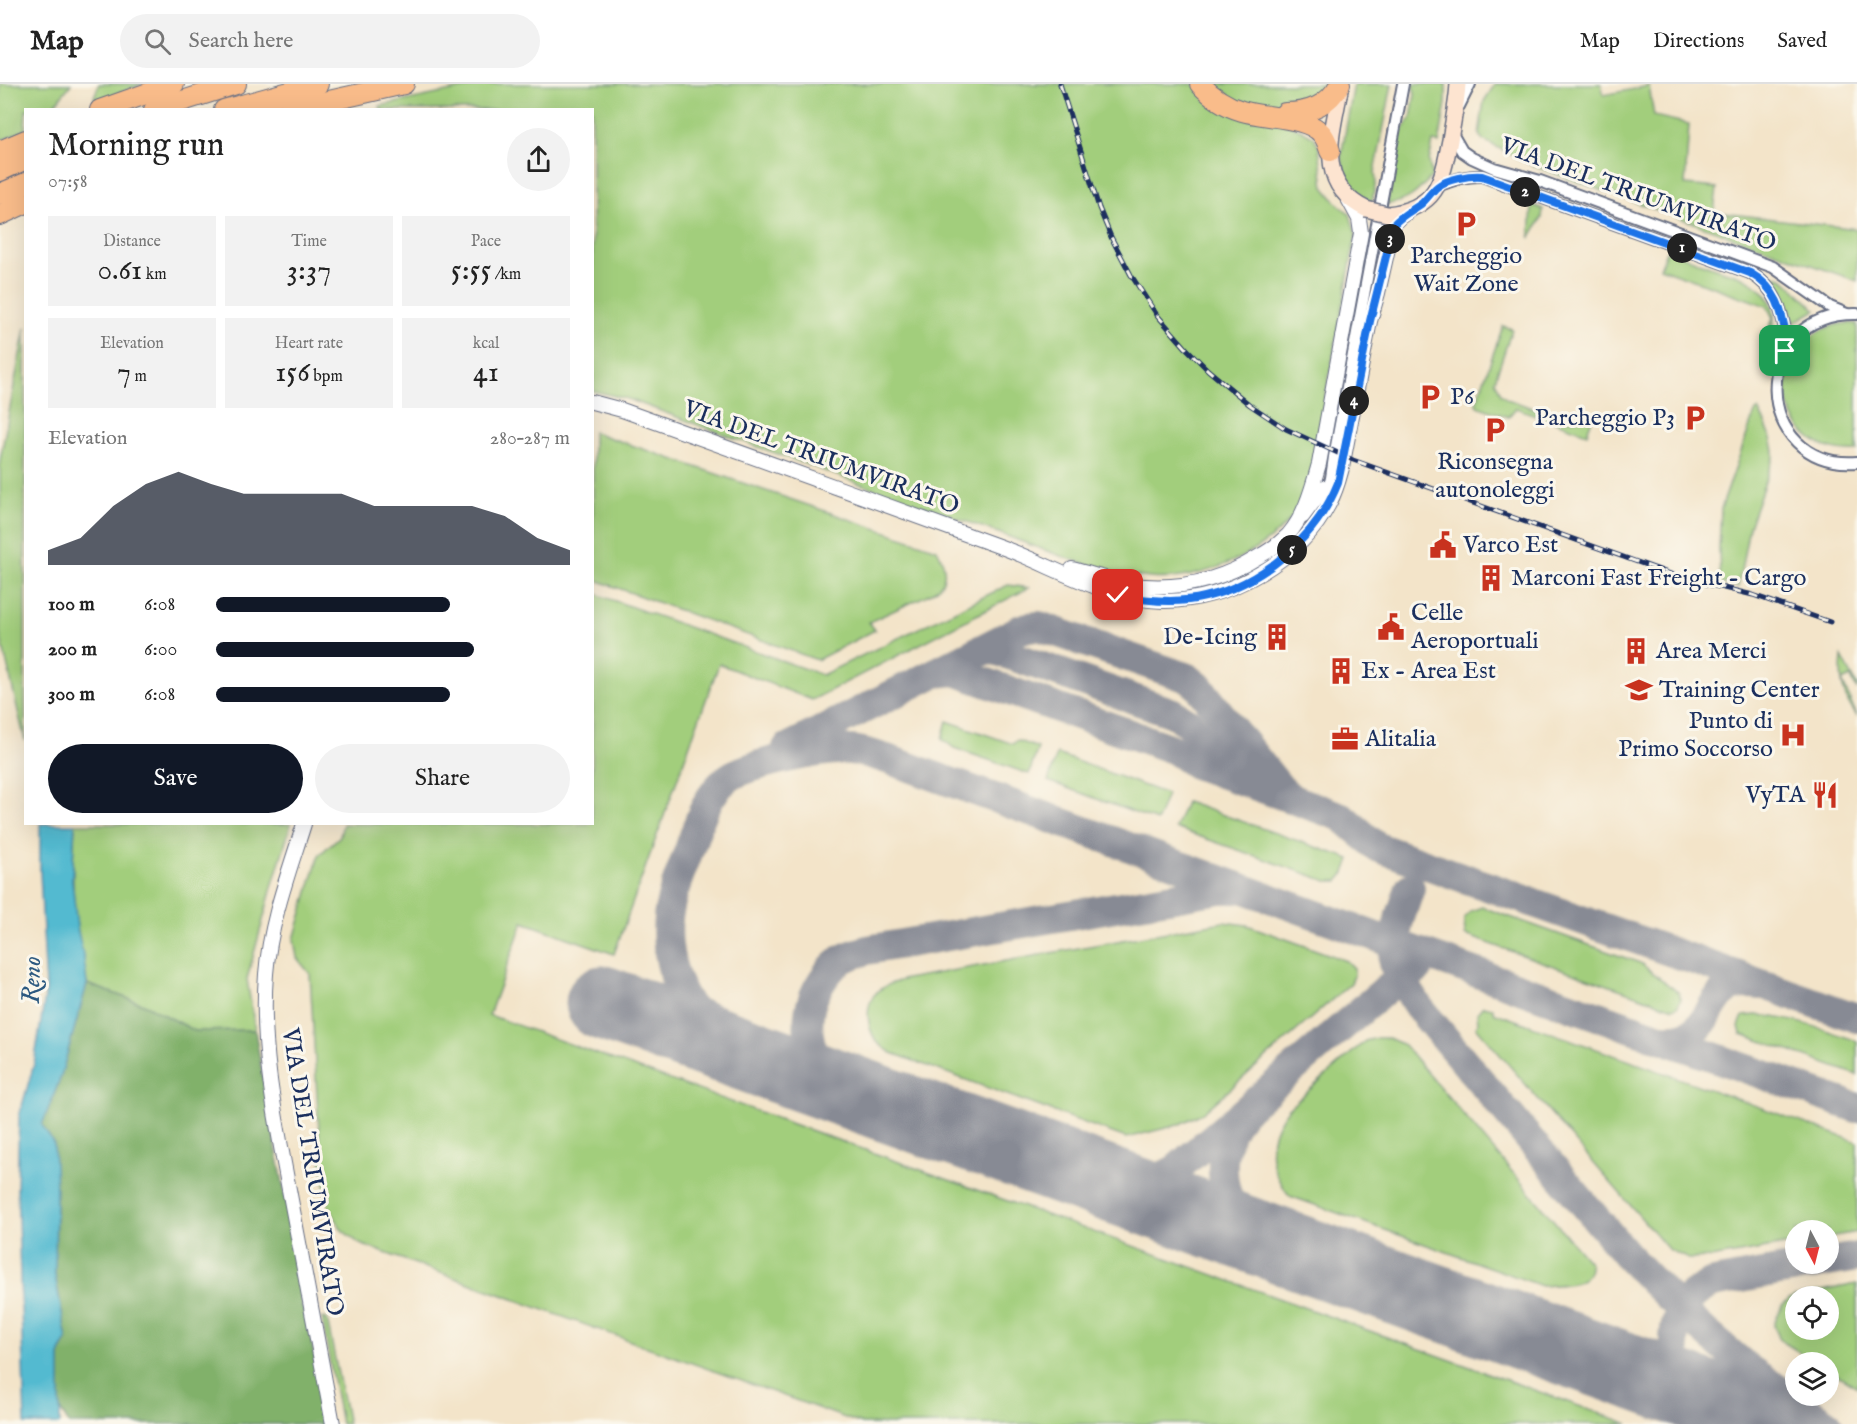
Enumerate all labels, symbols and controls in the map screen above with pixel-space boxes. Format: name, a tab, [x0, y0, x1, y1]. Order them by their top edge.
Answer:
search box	[120, 14, 540, 68]
text: Map	[30, 24, 84, 59]
icon: search	[141, 25, 174, 58]
text: Search here	[189, 27, 293, 55]
text: Map	[1580, 28, 1620, 55]
text: Directions	[1653, 28, 1744, 55]
text: Saved	[1777, 28, 1827, 55]
text: Morning run	[48, 125, 224, 167]
button: share	[507, 128, 570, 191]
street label: VIA DEL TRIUMVIRATO	[1495, 130, 1780, 259]
text: 07:58	[48, 169, 88, 194]
pin: 2	[1510, 177, 1540, 207]
text: 2	[1521, 182, 1529, 202]
parking icon: Parcheggio Wait Zone	[1451, 209, 1481, 239]
pin: 3	[1375, 224, 1405, 254]
text: 3	[1387, 229, 1393, 249]
text: Distance	[103, 232, 161, 252]
text: Time	[291, 232, 327, 252]
text: Pace	[471, 232, 501, 252]
pin: 1	[1667, 233, 1697, 263]
text: 1	[1679, 238, 1685, 258]
place label: Parcheggio Wait Zone	[1410, 241, 1522, 300]
text: 0.61	[97, 252, 142, 290]
text: 3:37	[287, 252, 331, 290]
text: 5:55	[451, 252, 491, 290]
text: km	[142, 265, 167, 285]
text: /km	[491, 265, 521, 285]
pin	[1759, 325, 1810, 376]
text: Elevation	[100, 334, 164, 354]
text: Heart rate	[275, 334, 343, 354]
text: kcal	[473, 334, 499, 354]
icon: arrive	[1768, 334, 1801, 367]
text: 7	[117, 354, 131, 392]
text: 156	[275, 354, 310, 392]
text: 41	[473, 354, 499, 392]
text: m	[131, 367, 147, 387]
text: bpm	[310, 367, 343, 387]
parking icon: P6	[1415, 382, 1445, 412]
place label: P6	[1450, 382, 1475, 413]
pin: 4	[1339, 386, 1369, 416]
text: 4	[1350, 391, 1358, 411]
street label: VIA DEL TRIUMVIRATO	[678, 393, 963, 522]
place label: Parcheggio P3	[1535, 403, 1675, 434]
parking icon: Parcheggio P3	[1680, 403, 1710, 433]
parking icon: Riconsegna autonoleggi	[1480, 415, 1510, 445]
text: Elevation	[48, 426, 127, 451]
text: 280–287 m	[490, 426, 570, 451]
place label: Riconsegna autonoleggi	[1435, 447, 1555, 506]
public building icon: Varco Est	[1428, 530, 1458, 560]
place label: Varco Est	[1462, 530, 1558, 561]
pin: 5	[1277, 535, 1307, 565]
text: 5	[1289, 540, 1295, 560]
building icon: Marconi Fast Freight - Cargo	[1476, 563, 1506, 593]
place label: Marconi Fast Freight - Cargo	[1511, 563, 1807, 594]
pin	[1092, 569, 1143, 620]
icon: check	[1101, 578, 1134, 611]
text: 100 m	[48, 592, 95, 617]
text: 6:08	[144, 592, 175, 617]
place label: Celle Aeroportuali	[1410, 598, 1539, 657]
public building icon: Celle Aeroportuali	[1376, 612, 1406, 642]
place label: De-Icing	[1163, 622, 1258, 653]
building icon: De-Icing	[1262, 622, 1292, 652]
building icon: Area Merci	[1621, 636, 1651, 666]
place label: Area Merci	[1655, 636, 1767, 667]
text: 200 m	[48, 637, 97, 662]
text: 6:00	[144, 637, 177, 662]
building icon: Ex - Area Est	[1326, 656, 1356, 686]
place label: Ex - Area Est	[1361, 656, 1496, 687]
school or university icon: Training Center	[1624, 675, 1654, 705]
place label: Training Center	[1659, 675, 1820, 706]
text: 300 m	[48, 682, 95, 707]
text: 6:08	[144, 682, 175, 707]
place label: Punto di Primo Soccorso	[1618, 706, 1773, 765]
hospital icon: Punto di Primo Soccorso	[1778, 720, 1808, 750]
office icon: Alitalia	[1330, 724, 1360, 754]
place label: Alitalia	[1364, 724, 1437, 755]
button: Save	[48, 744, 303, 813]
button: Share	[315, 744, 570, 813]
place label: VyTA	[1744, 780, 1806, 811]
restaurant icon: VyTA	[1810, 780, 1840, 810]
water label: Reno	[15, 956, 49, 1004]
street label: VIA DEL TRIUMVIRATO	[274, 1025, 350, 1318]
north arrow	[1785, 1220, 1839, 1274]
map controls	[1785, 1220, 1839, 1406]
button: locate	[1785, 1286, 1839, 1340]
button: layers	[1785, 1352, 1839, 1406]

